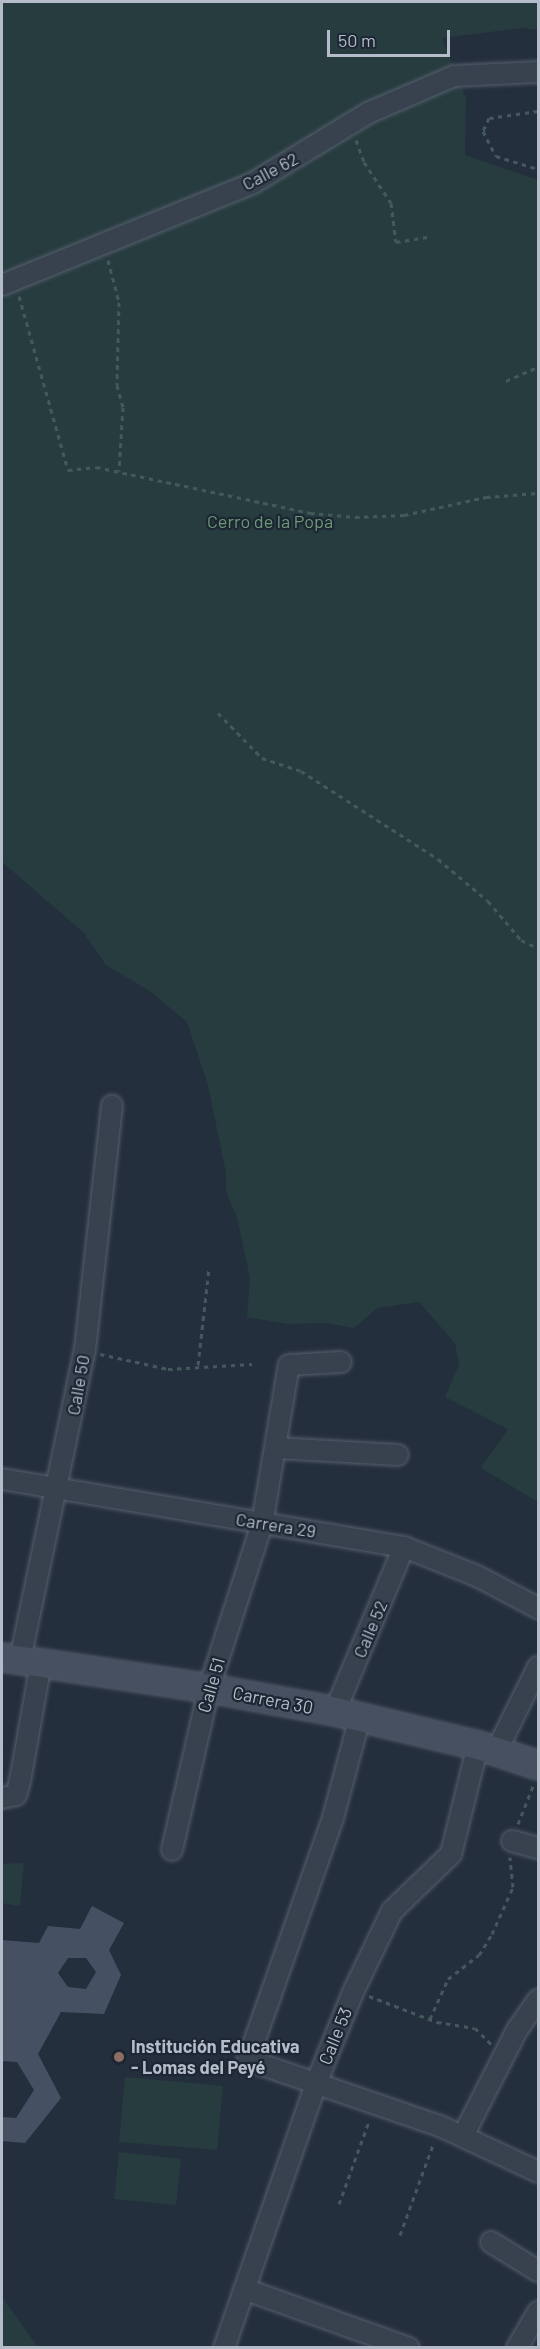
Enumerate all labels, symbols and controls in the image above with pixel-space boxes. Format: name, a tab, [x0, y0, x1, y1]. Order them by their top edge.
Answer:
scale bar	[330, 18, 453, 56]
text: 50 m	[338, 29, 376, 51]
street label: Calle 62	[238, 147, 302, 195]
park label: Cerro de la Popa	[207, 510, 333, 532]
street label: Calle 50	[62, 1353, 94, 1417]
street label: Carrera 29	[234, 1508, 318, 1542]
street label: Calle 52	[348, 1597, 392, 1661]
street label: Calle 51	[193, 1655, 229, 1715]
street label: Carrera 30	[231, 1682, 315, 1718]
street label: Calle 53	[314, 2004, 356, 2068]
place label: Institución Educativa - Lomas del Peyé	[131, 2036, 300, 2078]
marker: Institución Educativa - Lomas del Peyé	[112, 2050, 126, 2064]

